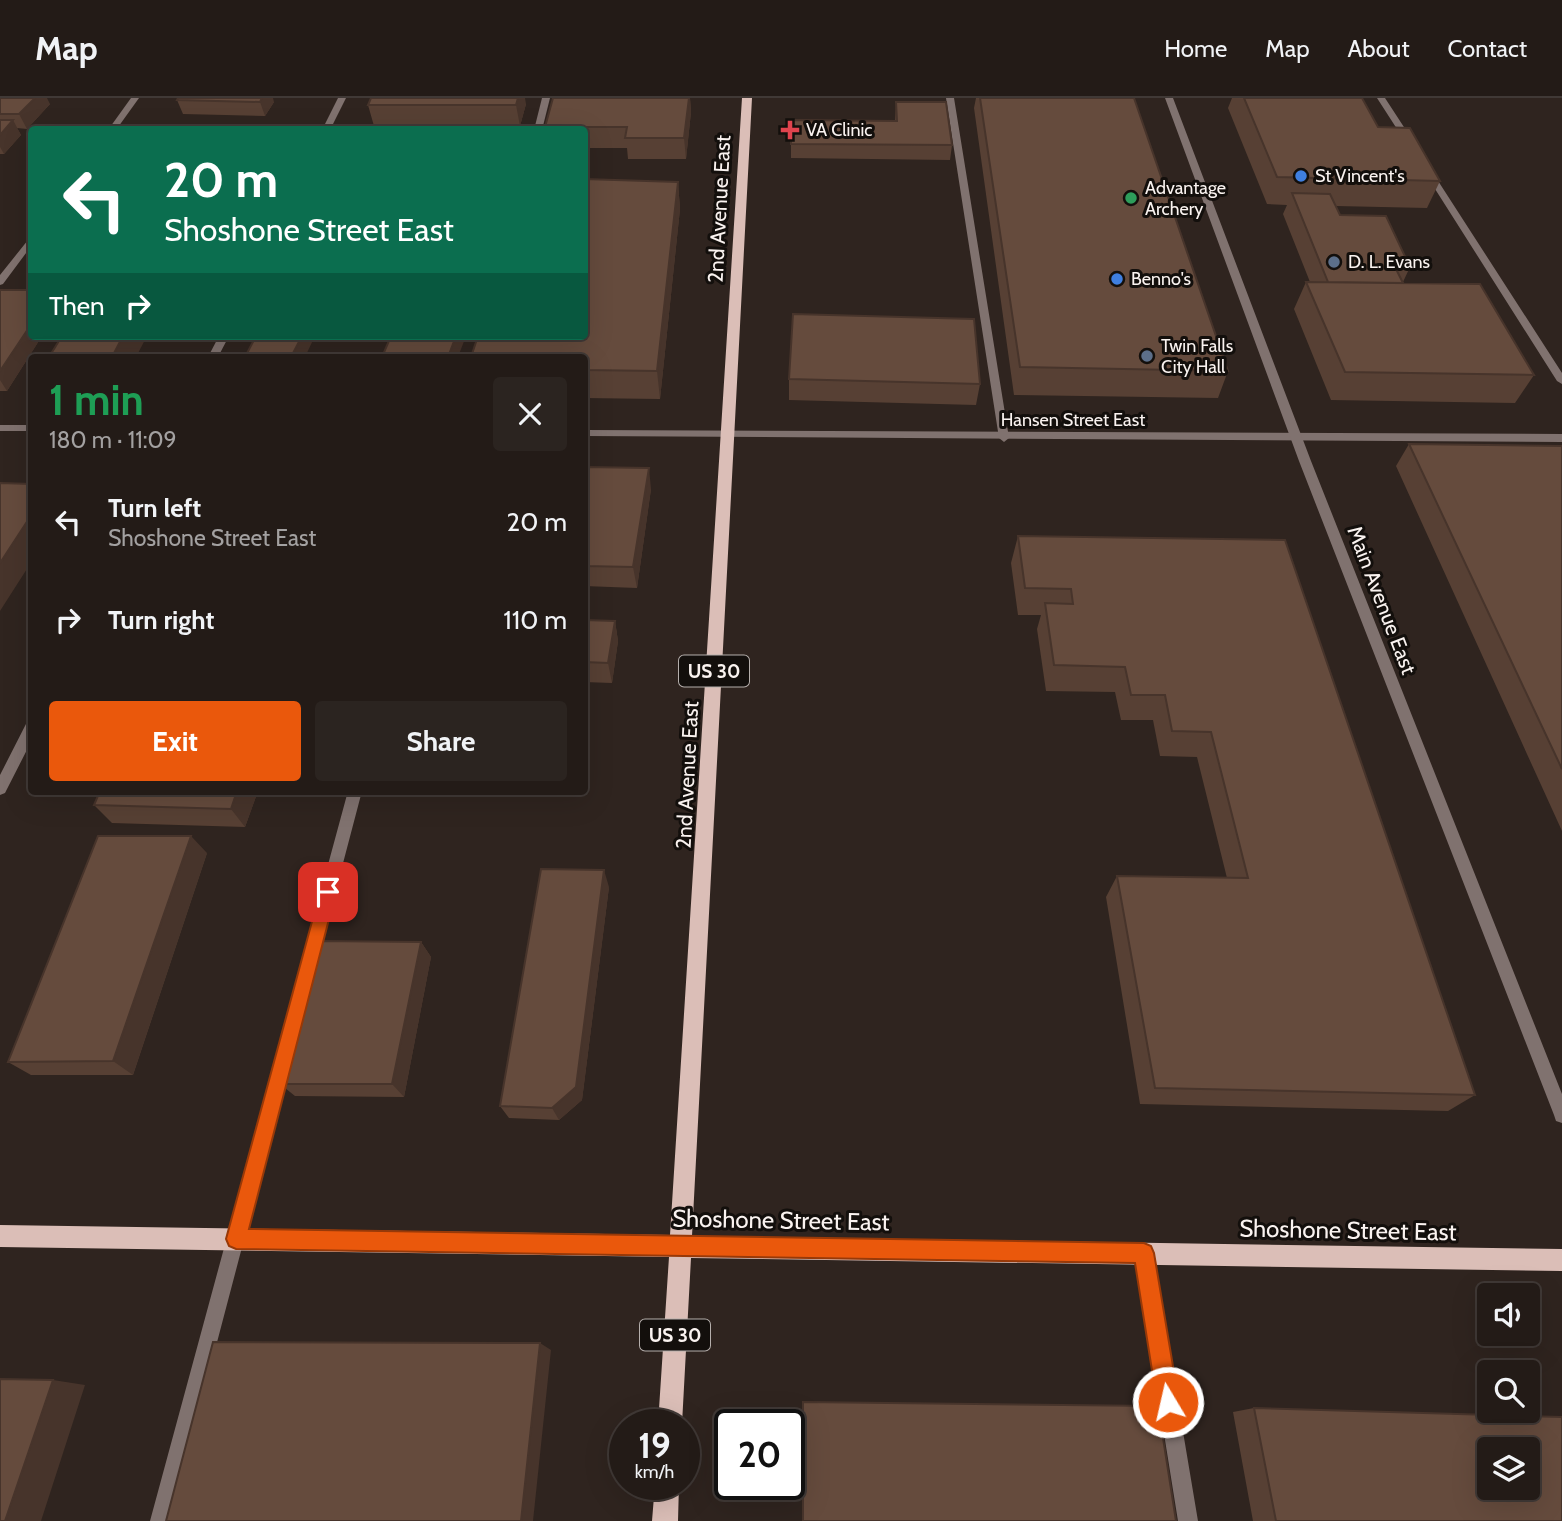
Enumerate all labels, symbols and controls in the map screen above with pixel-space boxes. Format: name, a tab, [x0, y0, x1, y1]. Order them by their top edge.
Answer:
text: Map	[35, 28, 98, 68]
text: Home	[1164, 34, 1227, 63]
text: Map	[1265, 34, 1310, 63]
text: About	[1348, 34, 1410, 63]
text: Contact	[1448, 34, 1527, 63]
place label: VA Clinic	[806, 119, 872, 141]
marker: VA Clinic	[780, 120, 800, 140]
street label: 2nd Avenue East	[703, 134, 735, 284]
text: 20 m	[164, 150, 278, 209]
icon: left	[49, 154, 140, 245]
place label: St Vincent's	[1315, 165, 1405, 187]
marker: St Vincent's	[1293, 168, 1309, 184]
place label: Advantage Archery	[1145, 177, 1226, 220]
marker: Advantage Archery	[1123, 190, 1139, 206]
text: Shoshone Street East	[164, 210, 454, 249]
place label: D. L. Evans	[1348, 251, 1430, 273]
marker: D. L. Evans	[1326, 254, 1342, 270]
place label: Benno's	[1131, 268, 1191, 290]
marker: Benno's	[1109, 271, 1125, 287]
icon: right	[119, 287, 157, 325]
text: Then	[49, 290, 105, 322]
place label: Twin Falls City Hall	[1161, 335, 1233, 378]
marker: Twin Falls City Hall	[1139, 348, 1155, 364]
text: 1 min	[49, 374, 144, 426]
button: close	[493, 377, 567, 451]
street label: Hansen Street East	[1001, 409, 1145, 431]
text: 180 m · 11:09	[49, 426, 177, 454]
text: Turn left	[108, 492, 201, 524]
icon: left	[49, 503, 87, 541]
text: 20 m	[507, 506, 567, 538]
street label: Main Avenue East	[1342, 522, 1422, 678]
text: Shoshone Street East	[108, 524, 316, 552]
icon: right	[49, 601, 87, 639]
text: Turn right	[108, 604, 214, 636]
text: 110 m	[503, 604, 567, 636]
road number: US 30	[679, 656, 749, 686]
street label: 2nd Avenue East	[671, 700, 703, 850]
button: Exit	[49, 701, 301, 781]
button: Share	[315, 701, 567, 781]
pin	[298, 862, 358, 922]
icon: arrive	[309, 873, 347, 911]
street label: Shoshone Street East	[672, 1204, 890, 1236]
street label: Shoshone Street East	[1239, 1214, 1457, 1246]
map controls	[1477, 1283, 1540, 1500]
button: sound	[1477, 1283, 1540, 1346]
road number: US 30	[640, 1320, 710, 1350]
button: search	[1477, 1360, 1540, 1423]
position arrow	[1131, 1365, 1205, 1439]
speed limit sign: 20	[714, 1409, 805, 1500]
text: 19	[638, 1424, 671, 1467]
button: layers	[1477, 1437, 1540, 1500]
text: km/h	[635, 1461, 674, 1483]

